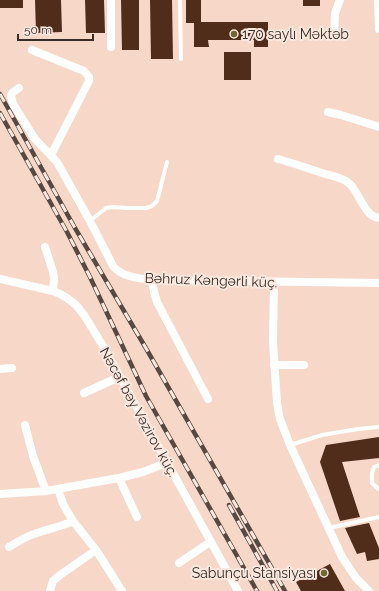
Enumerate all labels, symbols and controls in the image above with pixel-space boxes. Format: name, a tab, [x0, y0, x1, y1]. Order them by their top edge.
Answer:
scale bar	[18, 16, 93, 42]
text: 50 m	[24, 23, 52, 37]
place label: 170 saylı Məktəb	[242, 26, 349, 42]
marker: 170 saylı Məktəb	[229, 29, 239, 39]
street label: Bəhruz Kəngərli küç.	[144, 270, 278, 290]
street label: Nəcəf bəy Vəzirov küç.	[97, 344, 181, 480]
place label: Sabunçu Stansiyası	[192, 565, 316, 581]
marker: Sabunçu Stansiyası	[319, 568, 329, 578]

